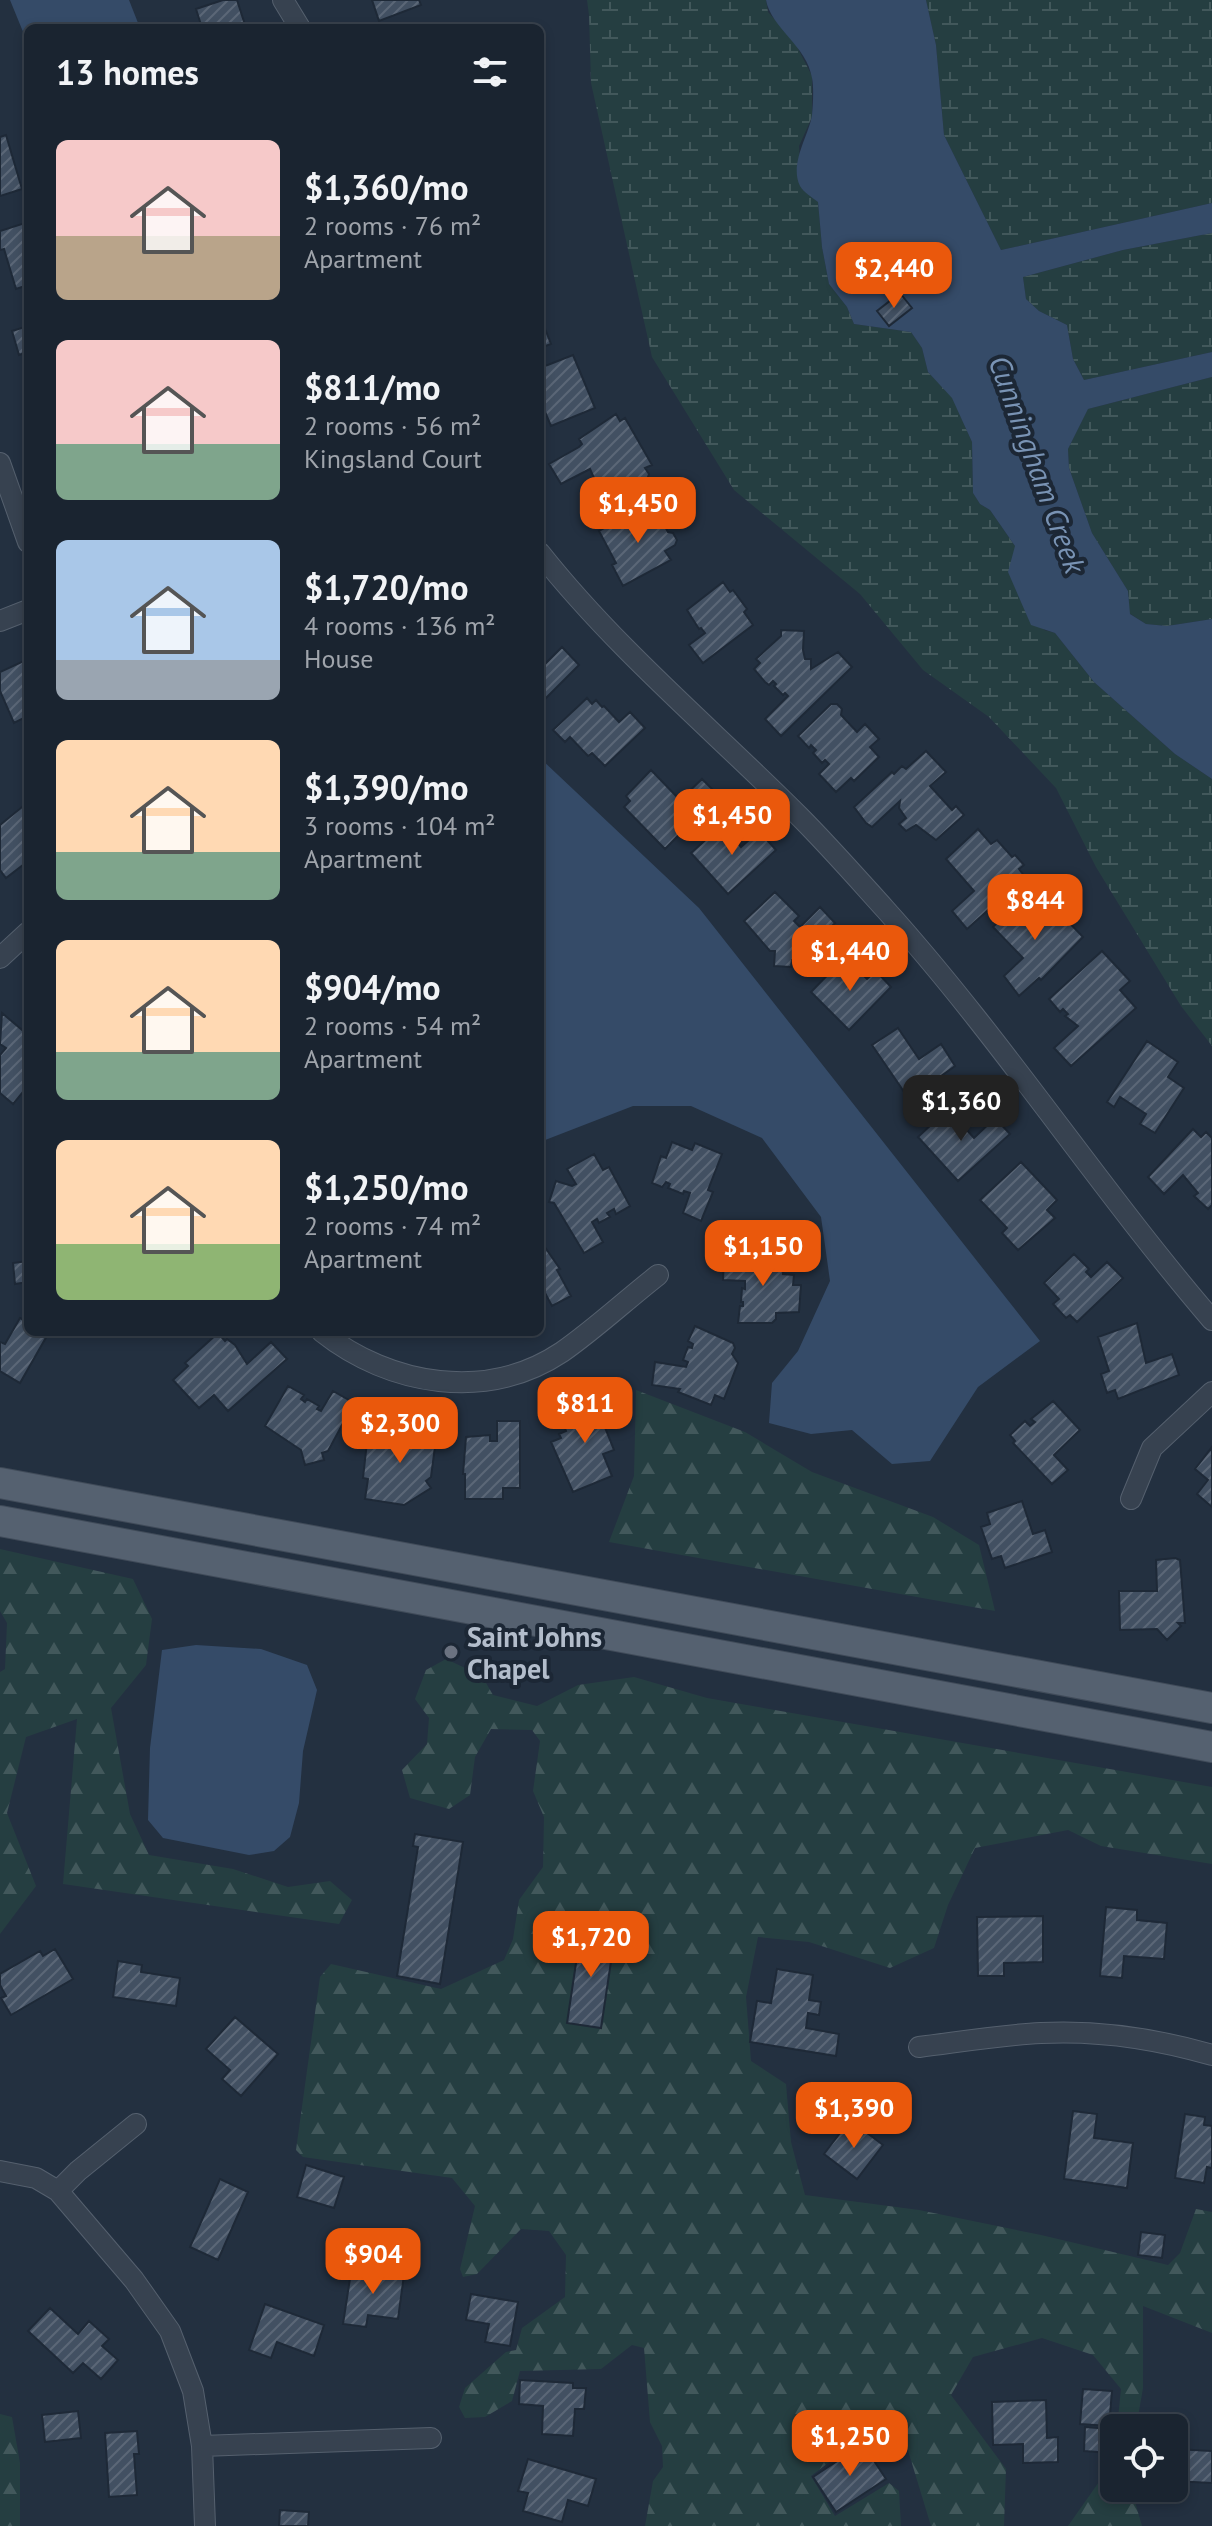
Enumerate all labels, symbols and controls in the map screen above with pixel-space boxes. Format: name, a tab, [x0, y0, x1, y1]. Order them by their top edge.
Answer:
text: 13 homes	[56, 50, 199, 94]
icon: filters	[468, 50, 512, 94]
text: $1,360/mo	[304, 165, 468, 209]
icon: home	[120, 172, 216, 268]
text: 2 rooms · 76 m²	[304, 209, 481, 242]
text: Apartment	[304, 242, 422, 275]
pin: $2,440	[829, 242, 959, 310]
text: $2,440	[854, 251, 934, 284]
water label: Cunningham Creek	[981, 350, 1096, 579]
text: $811/mo	[304, 365, 441, 409]
icon: home	[120, 372, 216, 468]
text: 2 rooms · 56 m²	[304, 409, 481, 442]
text: Kingsland Court	[304, 442, 482, 475]
pin: $1,450	[573, 477, 703, 545]
text: $1,450	[598, 486, 678, 519]
text: $1,720/mo	[304, 565, 468, 609]
icon: home	[120, 572, 216, 668]
text: 4 rooms · 136 m²	[304, 609, 496, 642]
text: House	[304, 642, 374, 675]
text: $1,390/mo	[304, 765, 468, 809]
icon: home	[120, 772, 216, 868]
pin: $1,450	[667, 789, 797, 857]
text: $1,450	[692, 798, 772, 831]
text: 3 rooms · 104 m²	[304, 809, 496, 842]
text: Apartment	[304, 842, 422, 875]
pin: $844	[988, 874, 1082, 942]
text: $844	[1006, 883, 1064, 916]
pin: $1,440	[785, 925, 915, 993]
text: $1,440	[810, 934, 890, 967]
text: $904/mo	[304, 965, 441, 1009]
icon: home	[120, 972, 216, 1068]
text: 2 rooms · 54 m²	[304, 1009, 481, 1042]
text: Apartment	[304, 1042, 422, 1075]
pin: $1,360	[896, 1075, 1026, 1143]
text: $1,360	[921, 1084, 1001, 1117]
text: $1,250/mo	[304, 1165, 468, 1209]
icon: home	[120, 1172, 216, 1268]
text: 2 rooms · 74 m²	[304, 1209, 481, 1242]
pin: $1,150	[698, 1220, 828, 1288]
text: $1,150	[723, 1229, 803, 1262]
text: Apartment	[304, 1242, 422, 1275]
pin: $811	[538, 1377, 632, 1445]
text: $811	[556, 1386, 614, 1419]
pin: $2,300	[335, 1397, 465, 1465]
text: $2,300	[360, 1406, 440, 1439]
place label: Saint Johns Chapel	[467, 1618, 602, 1687]
marker: Saint Johns Chapel	[442, 1643, 460, 1661]
pin: $1,720	[526, 1911, 656, 1979]
text: $1,720	[551, 1920, 631, 1953]
pin: $1,390	[789, 2082, 919, 2150]
text: $1,390	[814, 2091, 894, 2124]
pin: $904	[326, 2228, 420, 2296]
text: $904	[344, 2237, 402, 2270]
pin: $1,250	[785, 2410, 915, 2478]
map controls	[1100, 2414, 1188, 2502]
button: locate	[1100, 2414, 1188, 2502]
text: $1,250	[810, 2419, 890, 2452]

